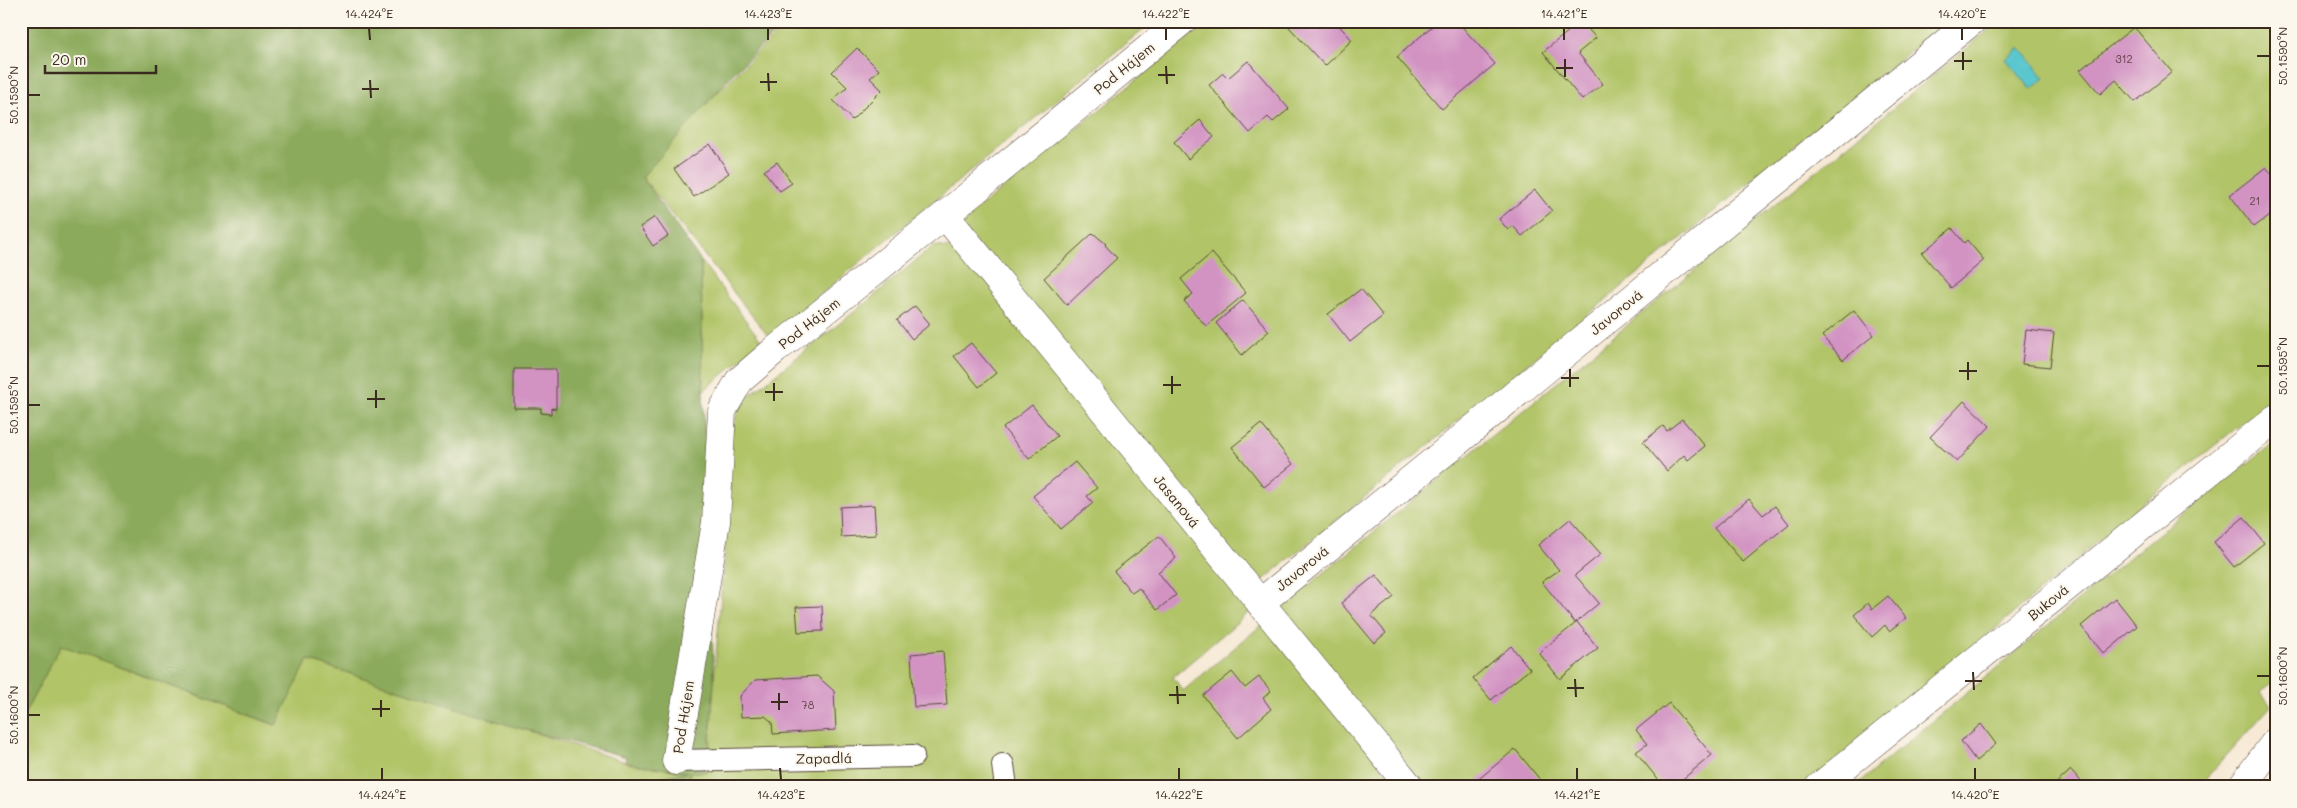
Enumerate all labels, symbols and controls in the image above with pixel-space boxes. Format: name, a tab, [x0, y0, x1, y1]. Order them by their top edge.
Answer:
text: 14.424°E	[345, 5, 393, 21]
text: 14.423°E	[744, 5, 792, 21]
text: 14.422°E	[1142, 5, 1190, 21]
text: 14.421°E	[1541, 5, 1587, 21]
text: 14.420°E	[1938, 5, 1986, 21]
text: 50.1590°N	[2274, 27, 2290, 85]
street label: Pod Hájem	[1089, 38, 1159, 98]
scale bar	[45, 42, 156, 74]
text: 20 m	[52, 49, 86, 69]
house number: 312	[2115, 51, 2133, 66]
text: 50.1590°N	[5, 66, 21, 124]
house number: 21	[2249, 193, 2261, 208]
street label: Javorová	[1586, 285, 1646, 339]
street label: Pod Hájem	[774, 293, 844, 353]
text: 50.1595°N	[2274, 337, 2290, 395]
text: 50.1595°N	[5, 376, 21, 434]
street label: Jasanová	[1150, 470, 1204, 532]
street label: Javorová	[1272, 541, 1332, 595]
street label: Buková	[2024, 580, 2072, 624]
text: 50.1600°N	[2274, 647, 2290, 705]
street label: Pod Hájem	[668, 679, 698, 755]
text: 50.1600°N	[5, 686, 21, 744]
house number: 78	[802, 697, 815, 712]
street label: Zapadlá	[796, 748, 852, 768]
text: 14.424°E	[358, 786, 406, 802]
text: 14.423°E	[757, 786, 805, 802]
text: 14.422°E	[1155, 786, 1203, 802]
text: 14.421°E	[1554, 786, 1600, 802]
text: 14.420°E	[1951, 786, 1999, 802]

